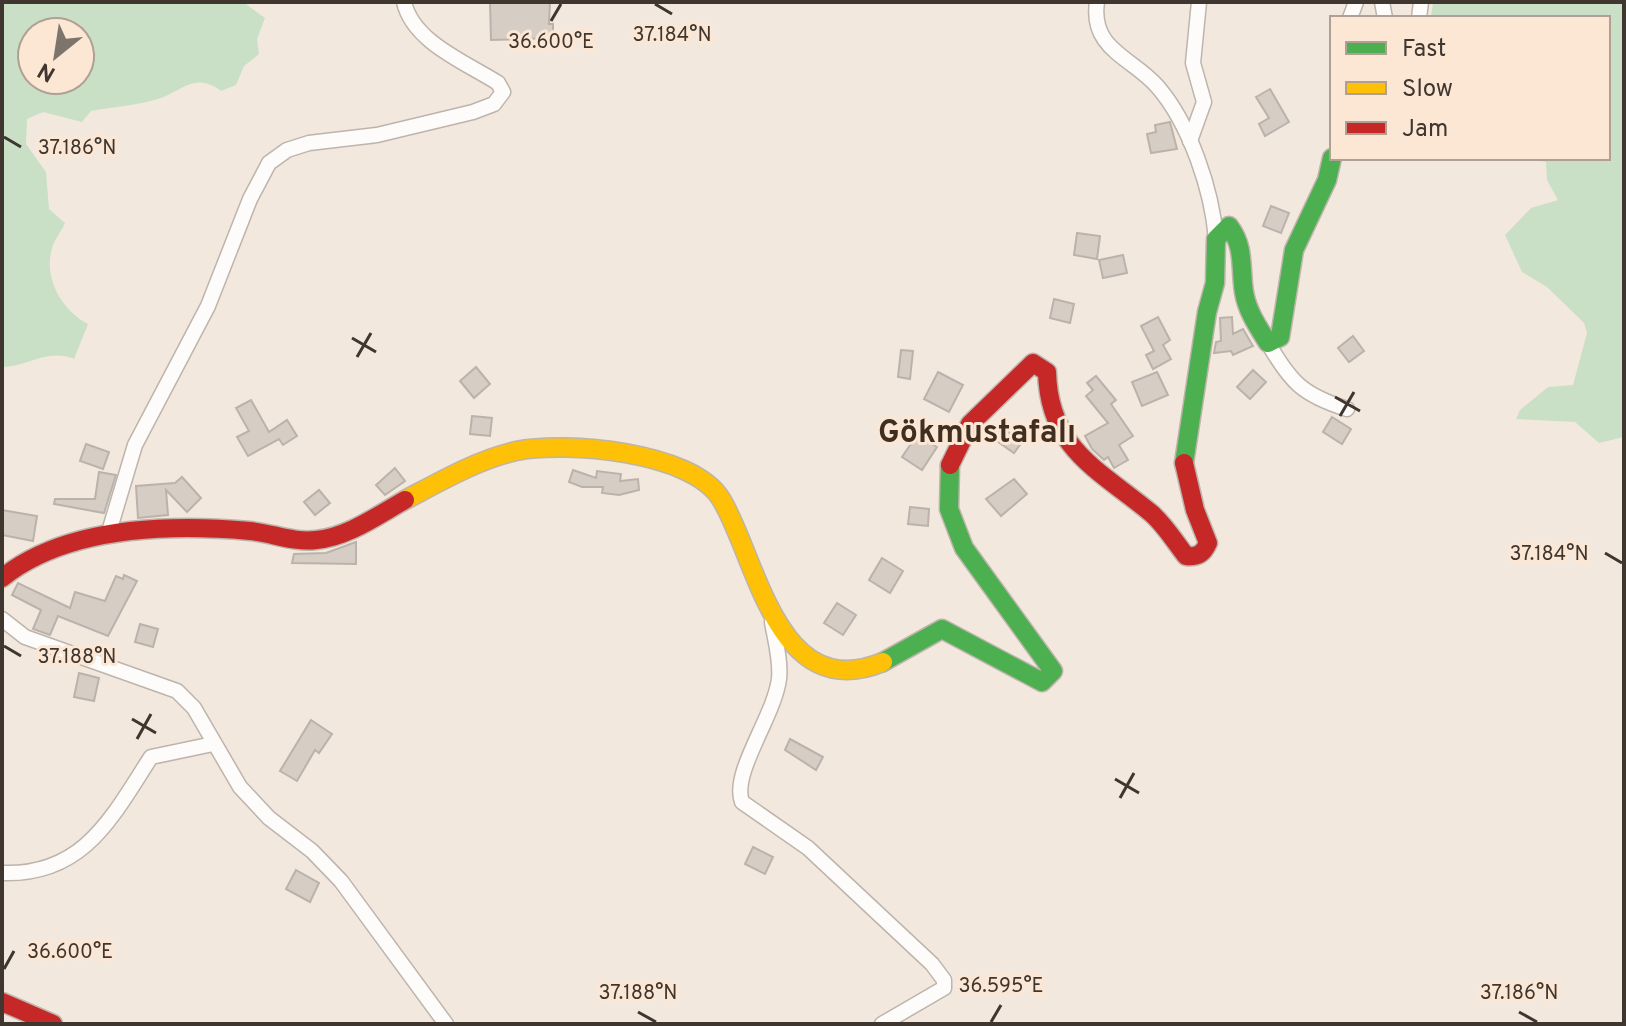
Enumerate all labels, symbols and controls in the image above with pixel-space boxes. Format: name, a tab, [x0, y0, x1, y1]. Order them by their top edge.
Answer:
north arrow	[16, 16, 96, 96]
legend	[1330, 16, 1610, 160]
text: 37.184°N	[632, 23, 712, 49]
text: 36.600°E	[508, 30, 594, 56]
text: Fast	[1402, 35, 1446, 65]
text: N	[34, 56, 61, 87]
text: Slow	[1402, 75, 1453, 105]
text: Jam	[1402, 115, 1448, 145]
text: 37.186°N	[38, 136, 116, 162]
district label: Gökmustafalı	[878, 414, 1076, 454]
text: 37.184°N	[1509, 542, 1589, 568]
text: 37.188°N	[37, 645, 117, 671]
text: 36.600°E	[27, 940, 113, 966]
text: 36.595°E	[958, 974, 1044, 1000]
text: 37.188°N	[598, 981, 678, 1007]
text: 37.186°N	[1480, 981, 1558, 1007]

